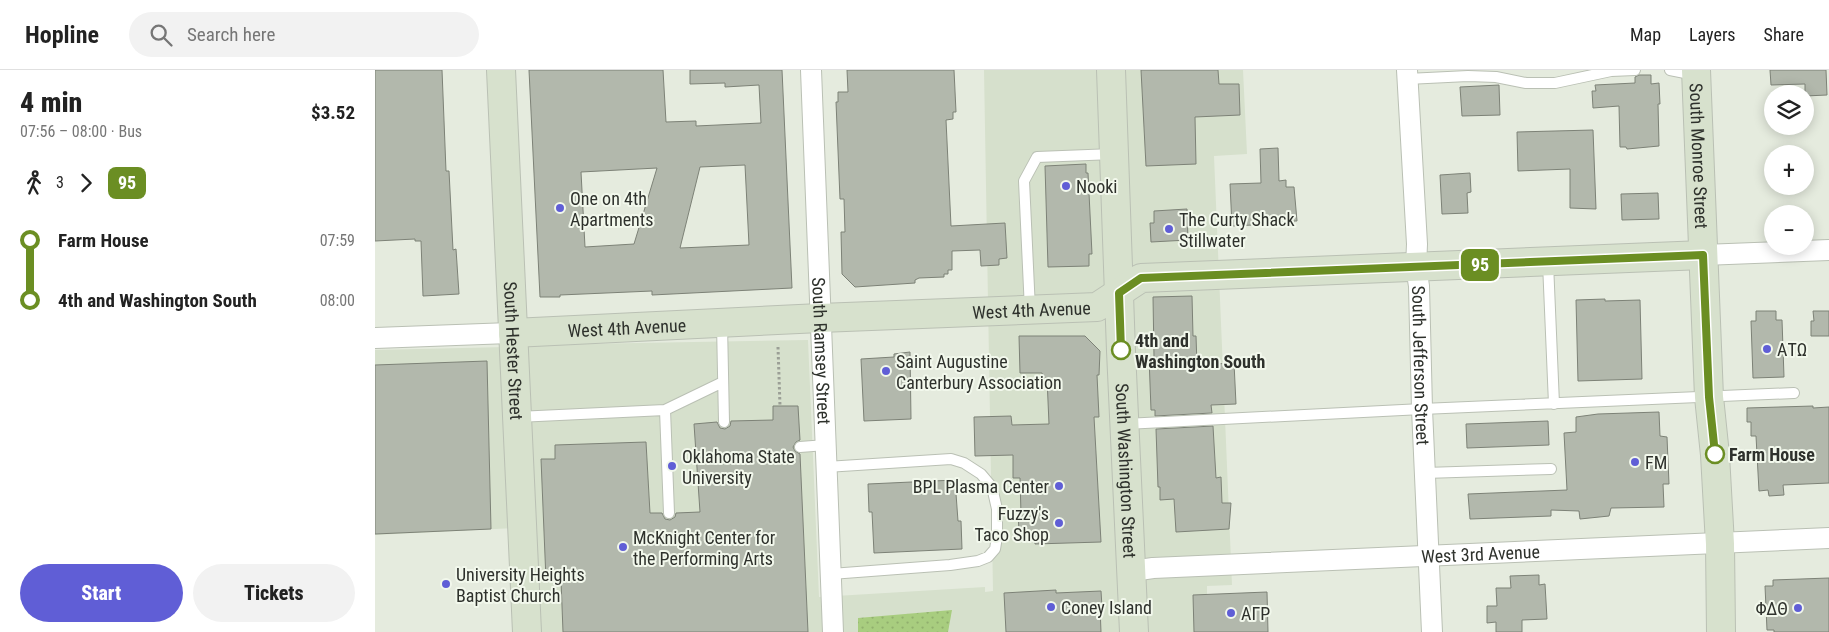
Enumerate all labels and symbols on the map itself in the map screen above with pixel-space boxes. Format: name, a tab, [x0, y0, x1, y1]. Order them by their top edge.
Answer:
street label: South Monroe Street	[1686, 83, 1713, 229]
place label: Nooki	[1076, 176, 1117, 197]
marker: Nooki	[1060, 180, 1072, 192]
place label: One on 4th Apartments	[570, 188, 653, 230]
marker: One on 4th Apartments	[554, 202, 566, 214]
place label: The Curty Shack Stillwater	[1179, 209, 1295, 251]
marker: The Curty Shack Stillwater	[1163, 223, 1175, 235]
line badge: 95	[1457, 249, 1503, 281]
street label: South Ramsey Street	[809, 277, 835, 425]
street label: South Hester Street	[500, 281, 528, 420]
street label: South Jefferson Street	[1408, 285, 1434, 446]
street label: West 4th Avenue	[972, 297, 1091, 322]
street label: West 4th Avenue	[567, 314, 687, 341]
place label: 4th and Washington South	[1135, 330, 1265, 372]
place label: ΑTΩ	[1777, 339, 1807, 360]
marker: 4th and Washington South	[1111, 340, 1131, 360]
marker: ΑTΩ	[1761, 343, 1773, 355]
place label: Saint Augustine Canterbury Association	[896, 351, 1062, 393]
marker: Saint Augustine Canterbury Association	[880, 365, 892, 377]
street label: South Washington Street	[1112, 383, 1141, 559]
marker: Farm House	[1705, 444, 1725, 464]
place label: Farm House	[1729, 444, 1815, 465]
place label: Oklahoma State University	[682, 446, 795, 488]
place label: FM	[1645, 452, 1667, 473]
marker: FM	[1629, 456, 1641, 468]
marker: Oklahoma State University	[666, 460, 678, 472]
place label: BPL Plasma Center	[913, 476, 1050, 497]
marker: BPL Plasma Center	[1053, 480, 1065, 492]
place label: Fuzzy's Taco Shop	[975, 503, 1049, 545]
marker: Fuzzy's Taco Shop	[1053, 517, 1065, 529]
place label: McKnight Center for the Performing Arts	[633, 527, 776, 569]
street label: West 3rd Avenue	[1421, 540, 1540, 567]
marker: McKnight Center for the Performing Arts	[617, 541, 629, 553]
place label: University Heights Baptist Church	[456, 564, 585, 606]
marker: University Heights Baptist Church	[440, 578, 452, 590]
place label: Coney Island	[1061, 597, 1152, 618]
place label: ΦΔΘ	[1755, 598, 1788, 619]
marker: Coney Island	[1045, 601, 1057, 613]
marker: ΦΔΘ	[1792, 602, 1804, 614]
place label: AΓP	[1241, 603, 1270, 624]
marker: AΓP	[1225, 607, 1237, 619]

